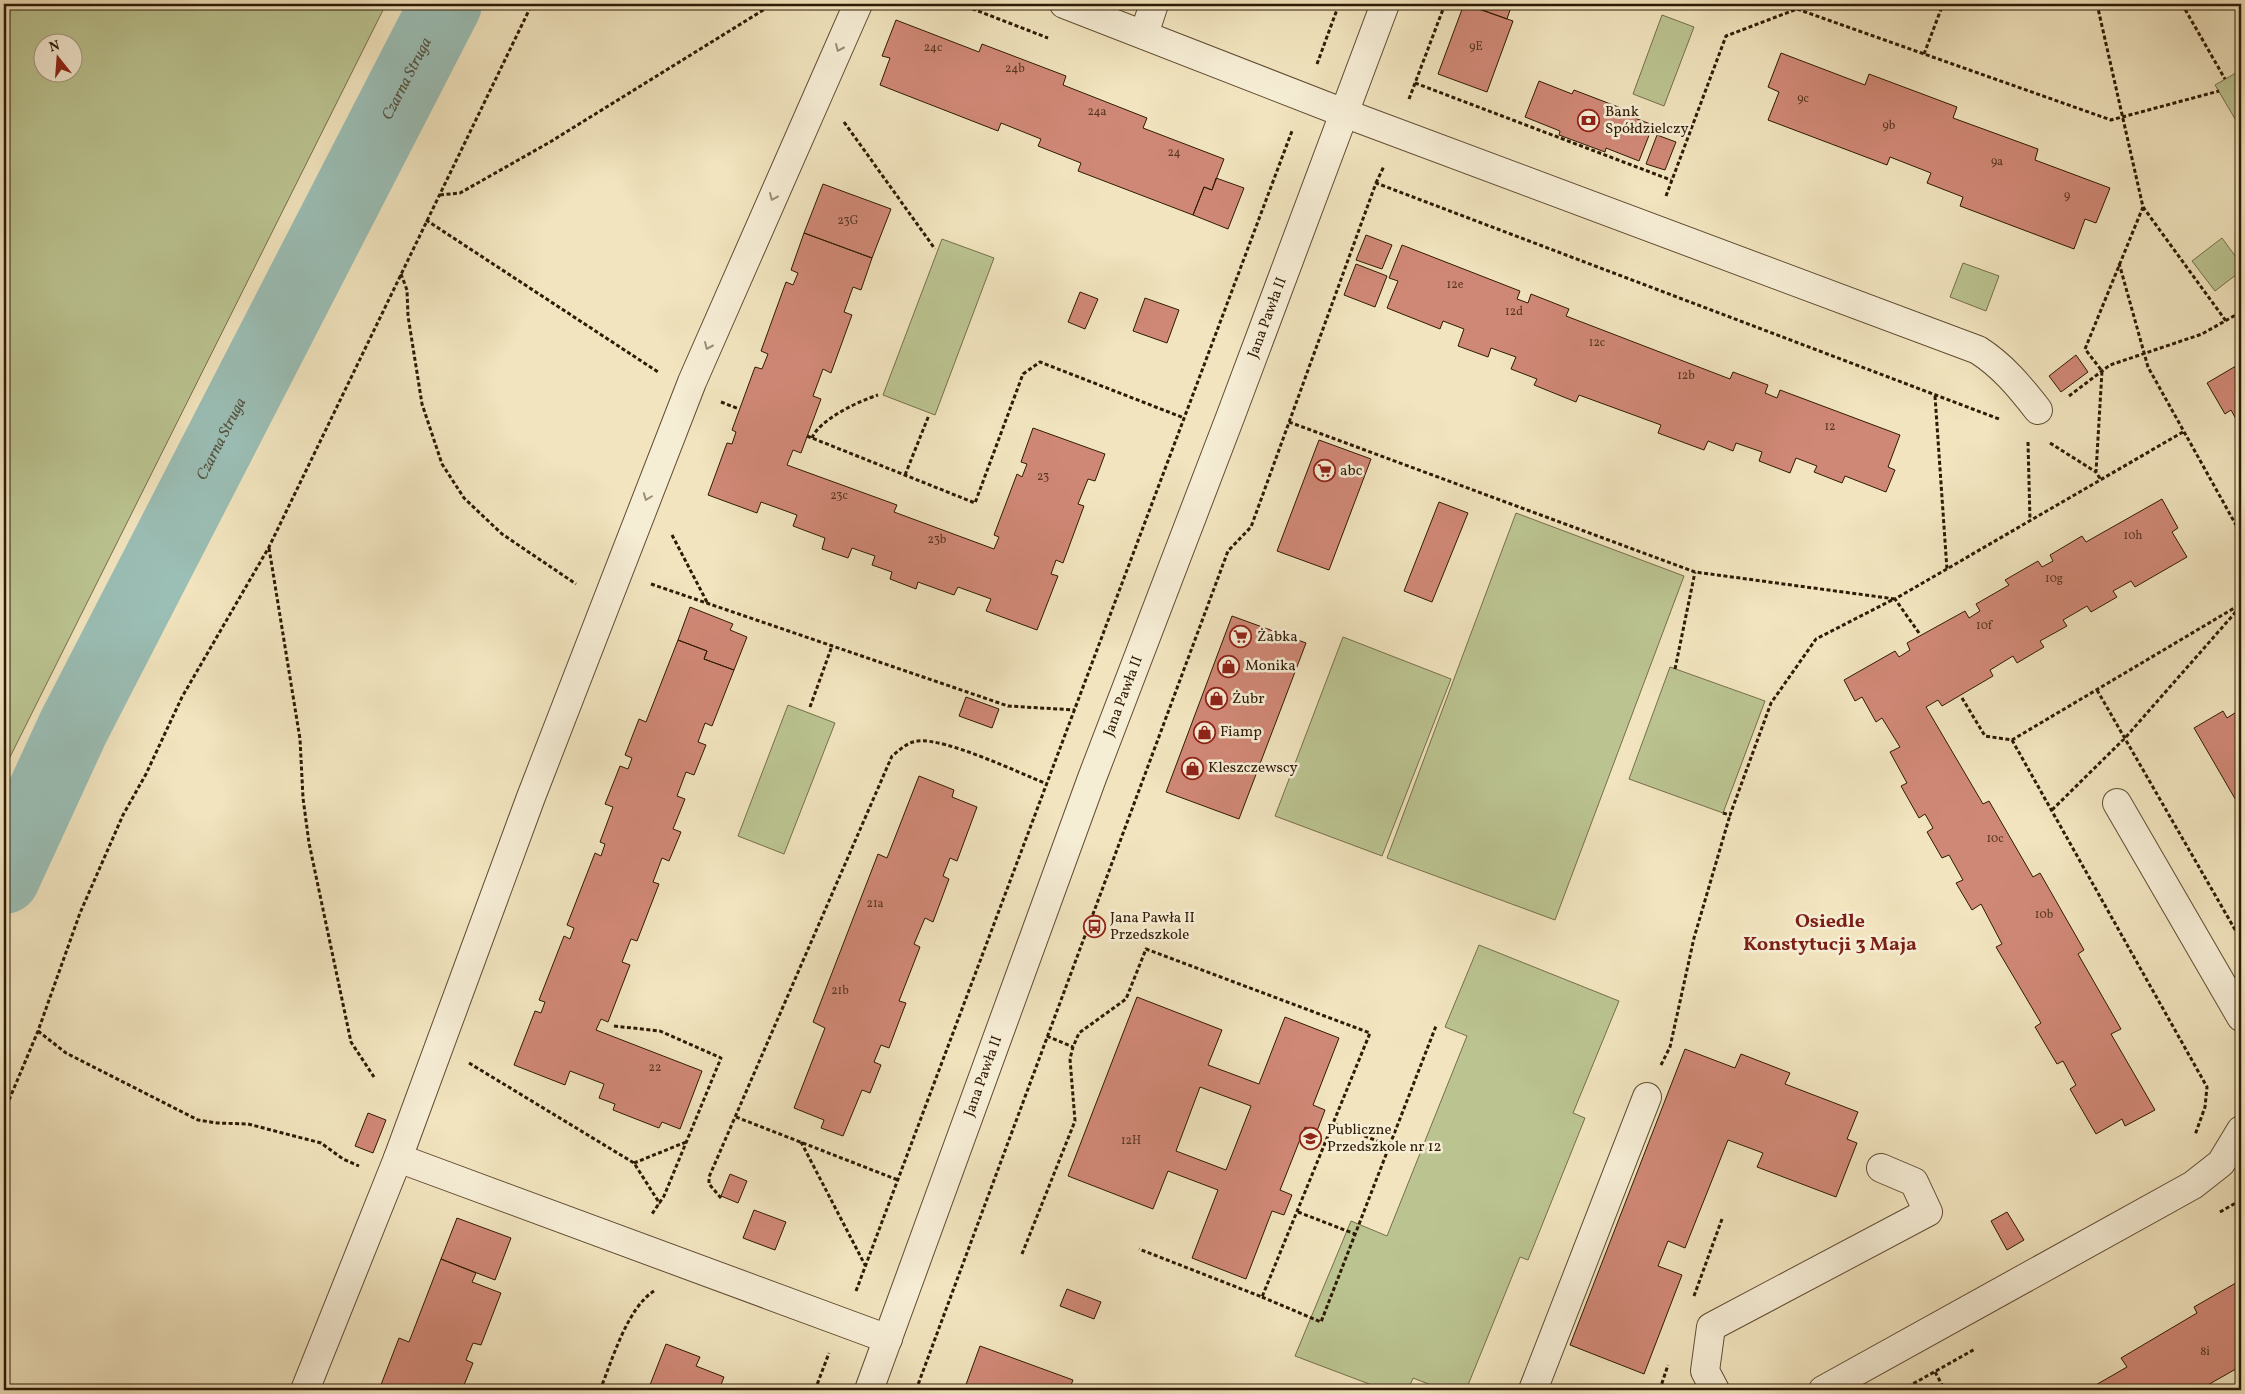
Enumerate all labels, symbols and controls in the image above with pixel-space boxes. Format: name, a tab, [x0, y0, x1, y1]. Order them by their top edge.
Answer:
north arrow	[32, 32, 82, 82]
water label: Czarna Struga	[377, 34, 438, 124]
text: N	[47, 36, 62, 58]
house number: 9E	[1469, 39, 1483, 55]
house number: 24c	[924, 40, 942, 56]
one-way arrow	[834, 43, 845, 52]
house number: 24b	[1005, 61, 1025, 77]
house number: 9c	[1797, 91, 1809, 107]
place label: Bank Spółdzielczy	[1605, 102, 1689, 140]
house number: 24a	[1087, 104, 1107, 120]
bank icon: Bank Spółdzielczy	[1577, 109, 1601, 133]
house number: 9b	[1883, 118, 1896, 134]
house number: 24	[1167, 145, 1181, 161]
house number: 9a	[1991, 154, 2003, 170]
house number: 9	[2064, 188, 2070, 204]
one-way arrow	[769, 192, 780, 201]
house number: 23G	[837, 213, 859, 229]
street label: Jana Pawła II	[1243, 274, 1292, 361]
house number: 12e	[1447, 277, 1464, 293]
house number: 12d	[1505, 304, 1523, 320]
house number: 12c	[1589, 335, 1605, 351]
one-way arrow	[703, 341, 714, 350]
house number: 12b	[1677, 368, 1695, 384]
water label: Czarna Struga	[191, 394, 252, 484]
house number: 12	[1824, 419, 1836, 435]
supermarket icon: abc	[1312, 459, 1336, 483]
place label: abc	[1340, 461, 1363, 482]
house number: 23	[1037, 469, 1049, 485]
house number: 23c	[830, 488, 848, 504]
one-way arrow	[643, 492, 653, 500]
house number: 10h	[2123, 528, 2143, 544]
house number: 23b	[928, 532, 947, 548]
house number: 10g	[2045, 571, 2063, 587]
house number: 10f	[1976, 618, 1994, 634]
supermarket icon: Żabka	[1229, 625, 1253, 649]
place label: Żabka	[1257, 627, 1298, 648]
street label: Jana Pawła II	[1098, 653, 1148, 740]
shop icon: Monika	[1217, 654, 1241, 678]
place label: Monika	[1245, 656, 1296, 677]
shop icon: Żubr	[1204, 687, 1228, 711]
place label: Żubr	[1232, 689, 1264, 710]
shop icon: Fiamp	[1192, 720, 1216, 744]
place label: Fiamp	[1220, 722, 1262, 743]
shop icon: Kleszczewscy	[1180, 756, 1204, 780]
place label: Kleszczewscy	[1208, 758, 1298, 779]
house number: 10c	[1986, 831, 2004, 847]
house number: 21a	[866, 896, 884, 912]
house number: 10b	[2035, 907, 2054, 923]
place label: Jana Pawła II Przedszkole	[1110, 908, 1195, 946]
district label: Osiedle Konstytucji 3 Maja	[1743, 908, 1917, 959]
bus stop icon: Jana Pawła II Przedszkole	[1082, 915, 1106, 939]
house number: 21b	[831, 983, 849, 999]
street label: Jana Pawła II	[959, 1033, 1008, 1120]
house number: 22	[649, 1060, 661, 1076]
place label: Publiczne Przedszkole nr 12	[1327, 1120, 1442, 1158]
school or university icon: Publiczne Przedszkole nr 12	[1299, 1127, 1323, 1151]
house number: 12H	[1121, 1133, 1141, 1149]
house number: 8i	[2200, 1344, 2210, 1360]

